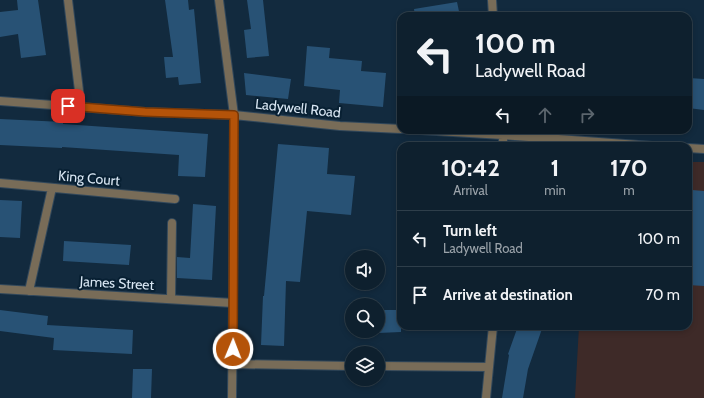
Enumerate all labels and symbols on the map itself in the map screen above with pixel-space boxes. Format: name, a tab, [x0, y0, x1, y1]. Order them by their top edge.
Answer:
pin	[51, 89, 85, 123]
street label: Ladywell Road	[254, 95, 342, 121]
street label: King Court	[57, 166, 121, 190]
street label: James Street	[78, 272, 155, 294]
position arrow	[212, 328, 254, 370]

